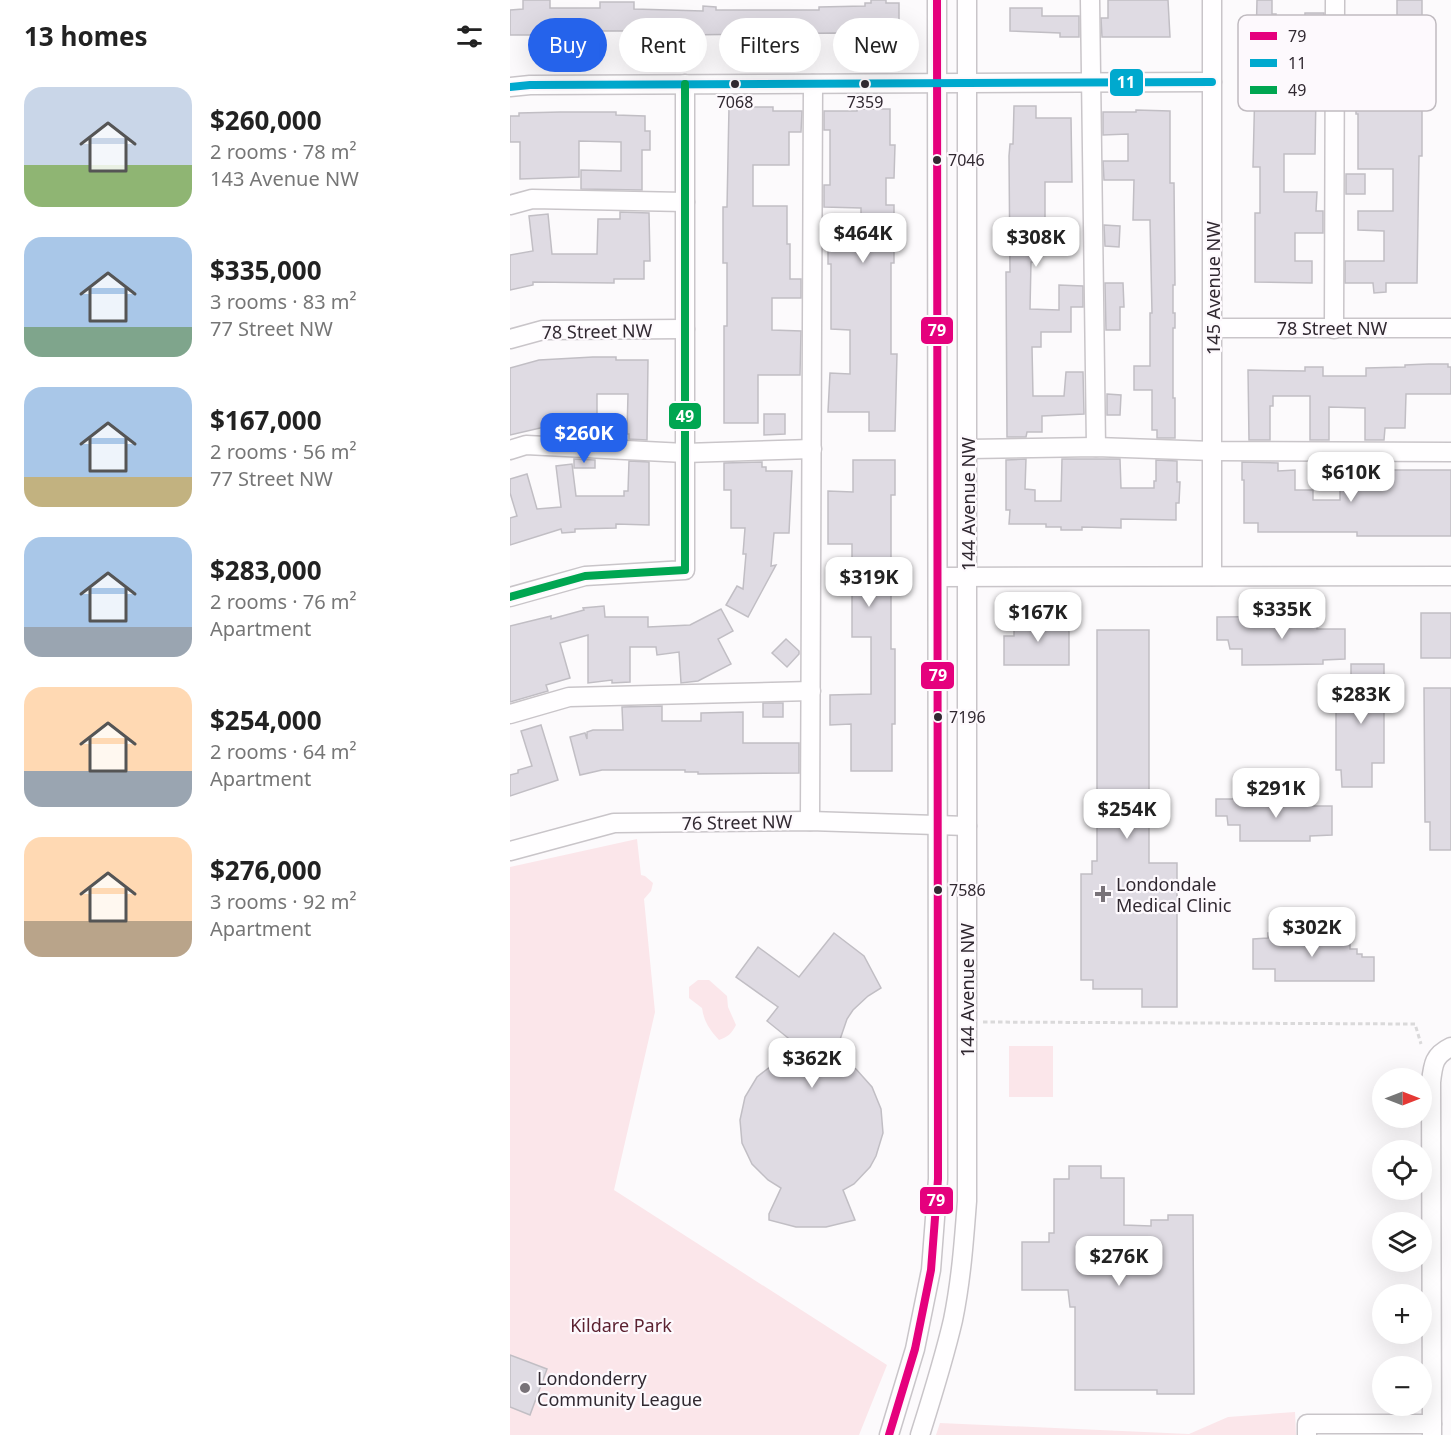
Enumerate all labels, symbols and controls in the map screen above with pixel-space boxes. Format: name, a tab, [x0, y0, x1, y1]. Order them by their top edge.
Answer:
legend	[1238, 15, 1436, 111]
text: 13 homes	[24, 18, 148, 54]
chip: Buy	[528, 18, 607, 72]
chip: Rent	[619, 18, 707, 72]
chip: Filters	[719, 18, 821, 72]
chip: New	[833, 18, 919, 72]
icon: filters	[453, 20, 486, 53]
text: 79	[1288, 25, 1306, 47]
text: 11	[1288, 52, 1306, 74]
line badge: 11	[1109, 68, 1144, 97]
text: 11	[1117, 71, 1135, 93]
marker: 7068	[729, 78, 741, 90]
marker: 7359	[859, 78, 871, 90]
text: 49	[1288, 79, 1306, 101]
place label: 7068	[717, 91, 753, 113]
place label: 7359	[847, 91, 883, 113]
text: $260,000	[210, 102, 322, 138]
icon: home	[72, 111, 144, 183]
text: 2 rooms · 78 m²	[210, 138, 357, 165]
place label: 7046	[948, 149, 985, 171]
marker: 7046	[931, 154, 943, 166]
text: 143 Avenue NW	[210, 165, 359, 192]
pin: $464K	[821, 213, 905, 264]
pin: $308K	[994, 217, 1078, 268]
text: $464K	[833, 219, 893, 246]
street label: 145 Avenue NW	[1201, 221, 1225, 355]
text: $308K	[1006, 223, 1066, 250]
text: $335,000	[210, 252, 322, 288]
icon: home	[72, 261, 144, 333]
text: 3 rooms · 83 m²	[210, 288, 357, 315]
text: 77 Street NW	[210, 315, 333, 342]
line badge: 79	[920, 316, 954, 345]
street label: 78 Street NW	[1277, 316, 1388, 340]
street label: 78 Street NW	[541, 318, 653, 344]
text: 79	[928, 319, 946, 341]
text: $167,000	[210, 402, 322, 438]
line badge: 49	[668, 402, 702, 430]
text: 49	[676, 405, 694, 427]
icon: home	[72, 411, 144, 483]
pin: $260K	[542, 413, 626, 464]
text: $260K	[554, 419, 614, 446]
street label: 144 Avenue NW	[956, 437, 980, 571]
text: 2 rooms · 56 m²	[210, 438, 357, 465]
pin: $610K	[1309, 452, 1393, 503]
text: $610K	[1321, 458, 1381, 485]
text: 77 Street NW	[210, 465, 333, 492]
text: $283,000	[210, 552, 322, 588]
pin: $319K	[827, 557, 911, 608]
icon: home	[72, 561, 144, 633]
text: $319K	[839, 563, 899, 590]
text: 2 rooms · 76 m²	[210, 588, 357, 615]
pin: $335K	[1240, 589, 1324, 640]
pin: $167K	[996, 592, 1080, 643]
text: $335K	[1252, 595, 1312, 622]
text: $167K	[1008, 598, 1068, 625]
text: Apartment	[210, 615, 311, 642]
line badge: 79	[920, 661, 955, 690]
text: 79	[929, 664, 947, 686]
pin: $283K	[1319, 674, 1403, 725]
text: $283K	[1331, 680, 1391, 707]
text: $254,000	[210, 702, 322, 738]
place label: 7196	[949, 706, 986, 728]
icon: home	[72, 711, 144, 783]
marker: 7196	[932, 711, 944, 723]
text: 2 rooms · 64 m²	[210, 738, 357, 765]
text: Apartment	[210, 765, 311, 792]
pin: $291K	[1234, 768, 1318, 819]
text: $291K	[1246, 774, 1306, 801]
pin: $254K	[1085, 789, 1169, 840]
text: $254K	[1097, 795, 1157, 822]
street label: 76 Street NW	[681, 809, 793, 835]
text: $276,000	[210, 852, 322, 888]
icon: home	[72, 861, 144, 933]
place label: Londondale Medical Clinic	[1116, 872, 1232, 917]
place label: 7586	[949, 879, 986, 901]
marker: 7586	[932, 884, 944, 896]
marker: Londondale Medical Clinic	[1094, 885, 1112, 903]
text: 3 rooms · 92 m²	[210, 888, 357, 915]
pin: $302K	[1270, 907, 1354, 958]
text: $302K	[1282, 913, 1342, 940]
text: Apartment	[210, 915, 311, 942]
street label: 144 Avenue NW	[955, 923, 979, 1057]
pin: $362K	[770, 1038, 854, 1089]
text: $362K	[782, 1044, 842, 1071]
north arrow	[1372, 1068, 1432, 1128]
map controls	[1372, 1068, 1432, 1416]
button: locate	[1372, 1140, 1432, 1200]
line badge: 79	[919, 1186, 954, 1215]
text: 79	[927, 1189, 945, 1211]
button: layers	[1372, 1212, 1432, 1272]
pin: $276K	[1077, 1236, 1161, 1287]
text: $276K	[1089, 1242, 1149, 1269]
button: +	[1372, 1284, 1432, 1344]
park label: Kildare Park	[570, 1313, 672, 1337]
button: −	[1372, 1356, 1432, 1416]
place label: Londonderry Community League	[537, 1366, 702, 1411]
marker: Londonderry Community League	[518, 1381, 532, 1395]

